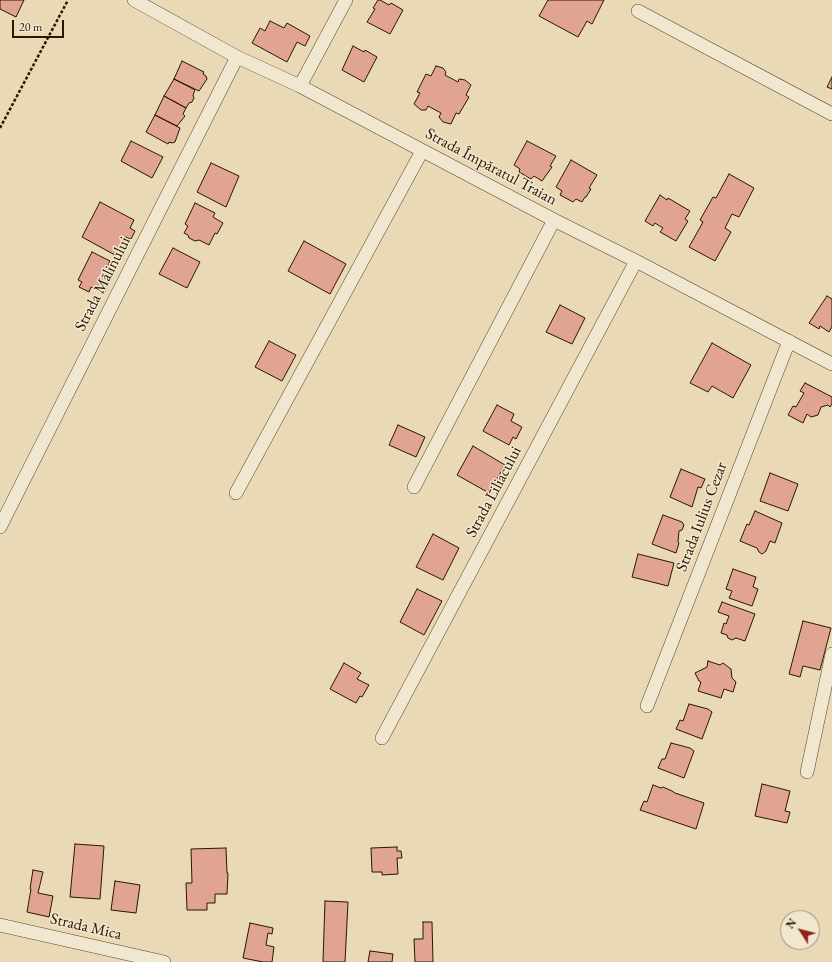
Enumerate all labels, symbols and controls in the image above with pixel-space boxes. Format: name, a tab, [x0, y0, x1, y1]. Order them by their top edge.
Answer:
scale bar	[14, 12, 66, 38]
text: 20 m	[19, 19, 42, 35]
street label: Strada Împăratul Traian	[422, 124, 560, 210]
street label: Strada Mălinului	[71, 234, 135, 334]
street label: Strada Liliacului	[462, 443, 526, 541]
street label: Strada Iulius Cezar	[672, 460, 732, 574]
street label: Strada Mica	[48, 909, 124, 945]
north arrow	[780, 910, 820, 950]
text: N	[783, 916, 799, 931]

